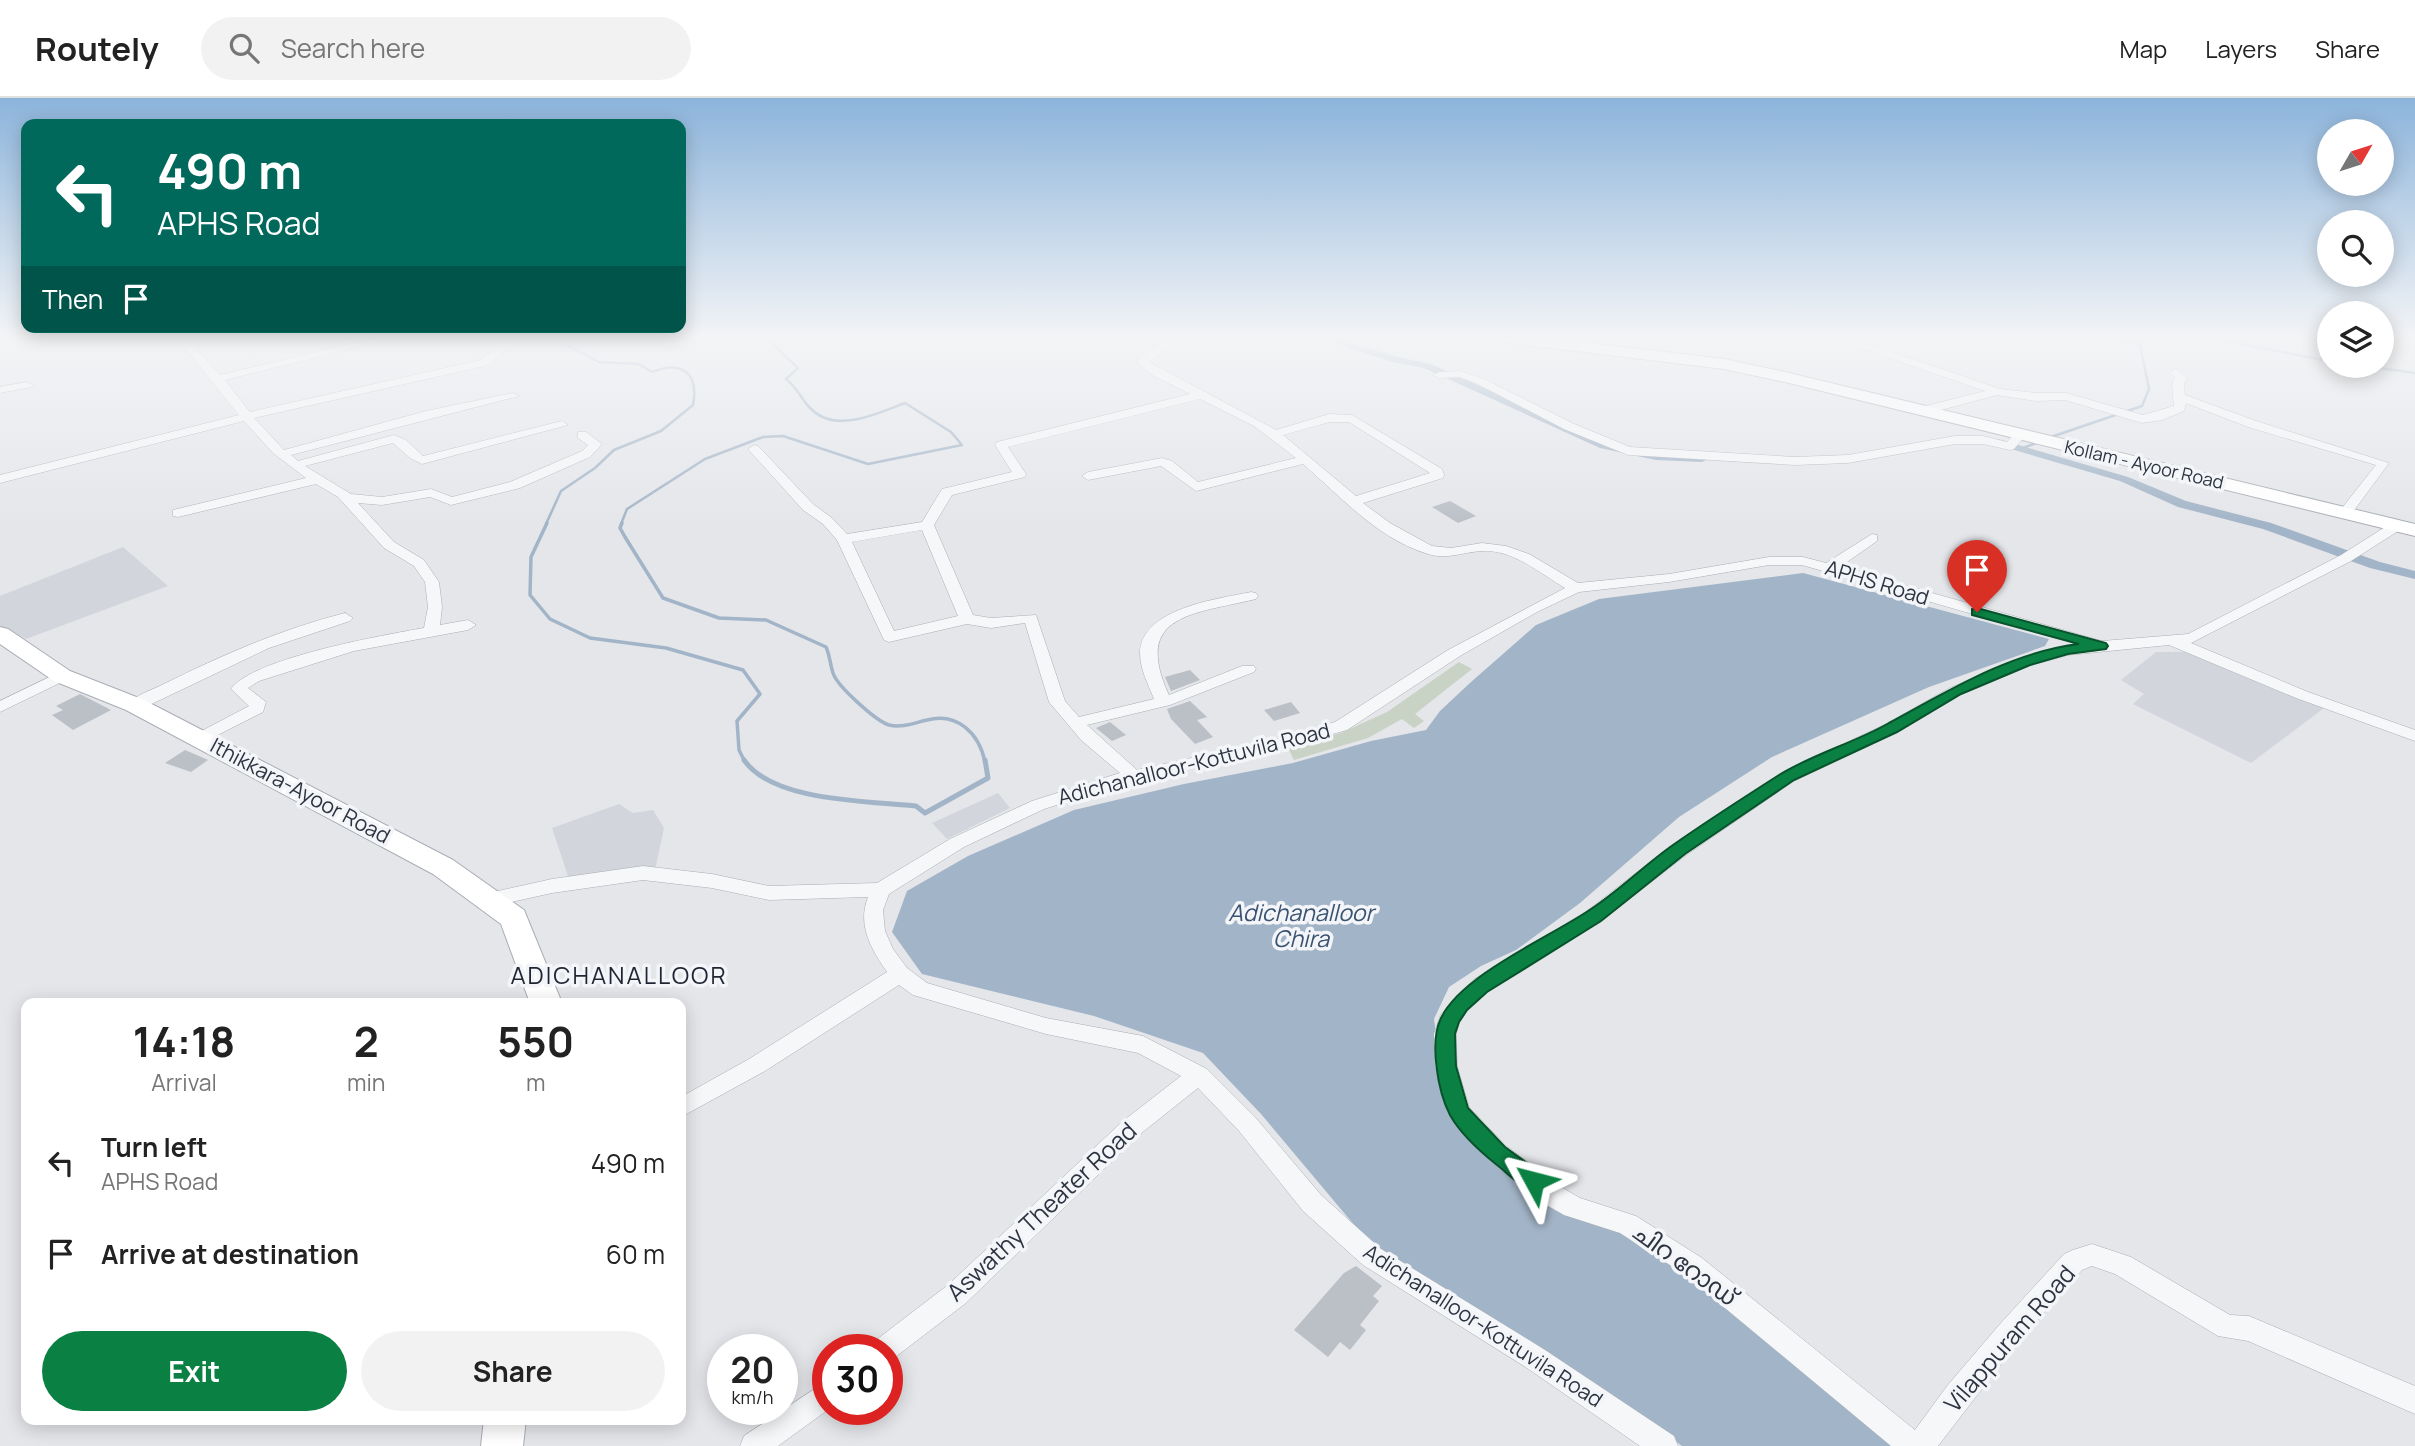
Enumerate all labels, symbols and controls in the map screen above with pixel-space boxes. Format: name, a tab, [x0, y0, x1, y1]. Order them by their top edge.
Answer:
search box	[201, 17, 691, 80]
text: Routely	[35, 26, 159, 71]
icon: search	[225, 29, 263, 67]
text: Search here	[281, 30, 425, 66]
text: Map	[2120, 32, 2167, 65]
text: Layers	[2205, 32, 2277, 65]
text: Share	[2315, 32, 2380, 65]
north arrow	[2317, 119, 2394, 196]
map controls	[2317, 119, 2394, 378]
text: 490 m	[157, 137, 302, 204]
icon: left	[42, 147, 133, 238]
text: APHS Road	[157, 201, 320, 245]
button: search	[2317, 210, 2394, 287]
icon: arrive	[117, 280, 155, 318]
text: Then	[42, 281, 103, 317]
button: layers	[2317, 301, 2394, 378]
street label: Kollam - Ayoor Road	[2062, 434, 2226, 494]
pin	[1947, 540, 2007, 612]
icon: arrive	[1958, 551, 1996, 589]
street label: APHS Road	[1822, 553, 1933, 611]
street label: Adichanalloor-Kottuvila Road	[1055, 716, 1333, 810]
street label: Ithikkara-Ayoor Road	[206, 731, 395, 849]
water label: Adichanalloor Chira	[1228, 896, 1376, 954]
district label: ADICHANALLOOR	[510, 958, 728, 991]
text: 14:18	[133, 1012, 235, 1070]
text: 2	[354, 1012, 379, 1070]
text: 550	[497, 1012, 574, 1070]
text: Arrival	[151, 1066, 217, 1098]
text: min	[347, 1066, 386, 1098]
text: m	[526, 1066, 546, 1098]
street label: Aswathy Theater Road	[939, 1114, 1143, 1308]
text: Turn left	[101, 1129, 208, 1165]
icon: left	[42, 1144, 80, 1182]
position arrow	[1497, 1144, 1571, 1218]
text: 490 m	[591, 1145, 665, 1181]
text: APHS Road	[101, 1165, 219, 1197]
street label: ചിറ റോഡ്	[1627, 1215, 1746, 1314]
icon: arrive	[42, 1235, 80, 1273]
text: Arrive at destination	[101, 1236, 359, 1272]
text: 60 m	[606, 1236, 665, 1272]
street label: Adichanalloor-Kottuvila Road	[1359, 1237, 1608, 1413]
street label: Vilappuram Road	[1936, 1257, 2082, 1419]
button: Exit	[42, 1331, 347, 1411]
button: Share	[361, 1331, 665, 1411]
speed limit sign: 30	[812, 1334, 903, 1425]
text: 20	[731, 1346, 774, 1394]
text: km/h	[732, 1385, 773, 1409]

